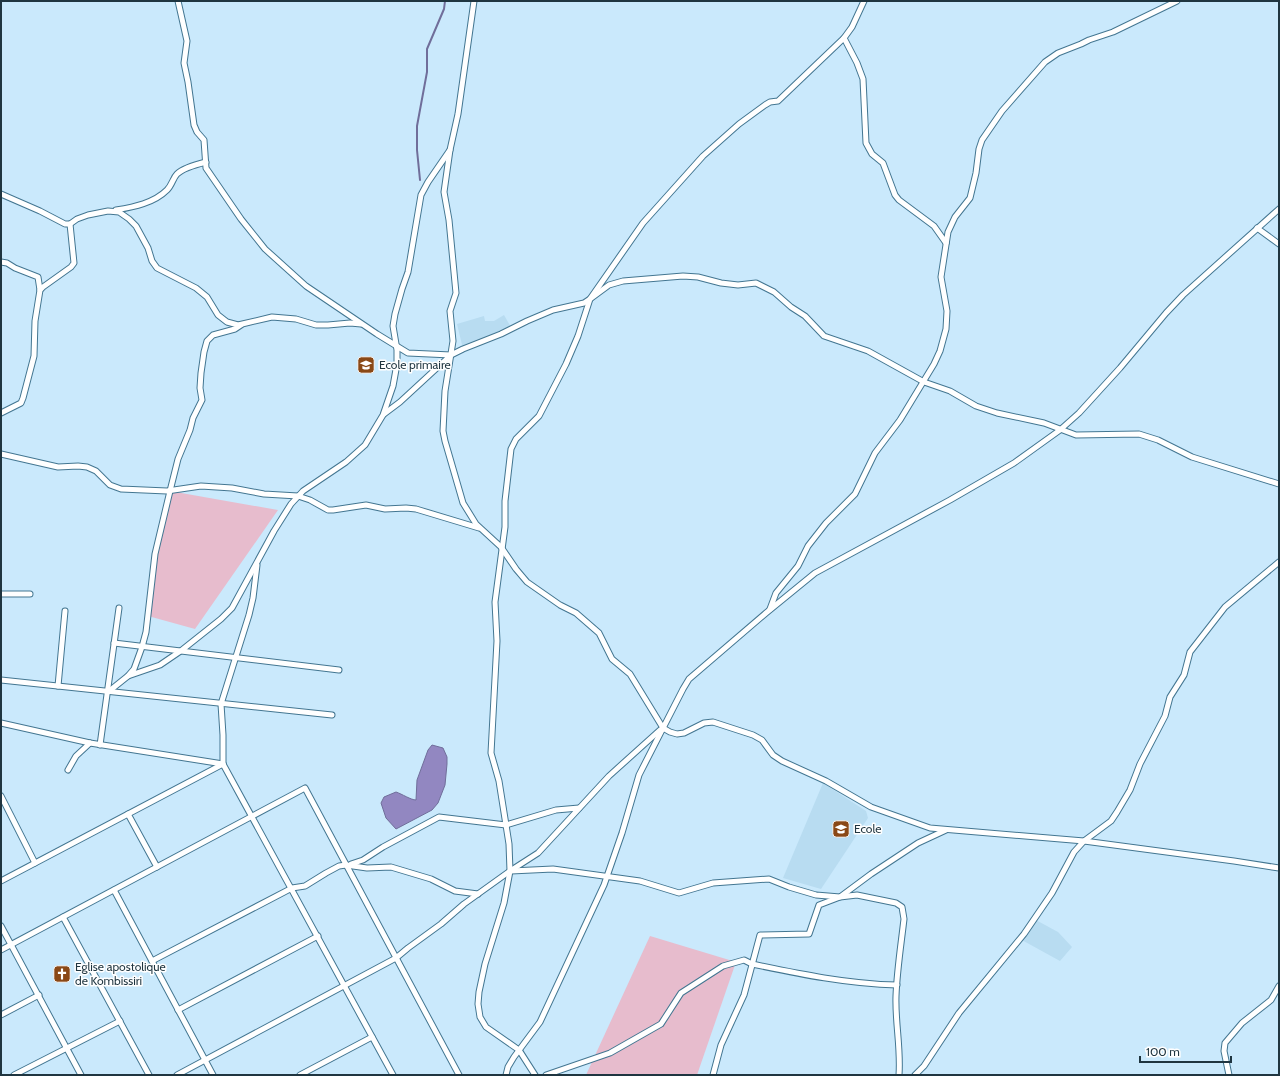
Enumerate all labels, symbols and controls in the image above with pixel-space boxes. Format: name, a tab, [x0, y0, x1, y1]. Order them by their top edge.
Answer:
school or university icon: Ecole primaire	[356, 355, 376, 375]
place label: Ecole primaire	[379, 357, 451, 372]
school or university icon: Ecole	[831, 819, 851, 839]
place label: Ecole	[854, 821, 881, 836]
place label: Eglise apostolique de Kombissiri	[75, 959, 166, 988]
church icon: Eglise apostolique de Kombissiri	[52, 964, 72, 984]
scale bar	[1140, 1038, 1231, 1064]
text: 100 m	[1146, 1044, 1180, 1059]

